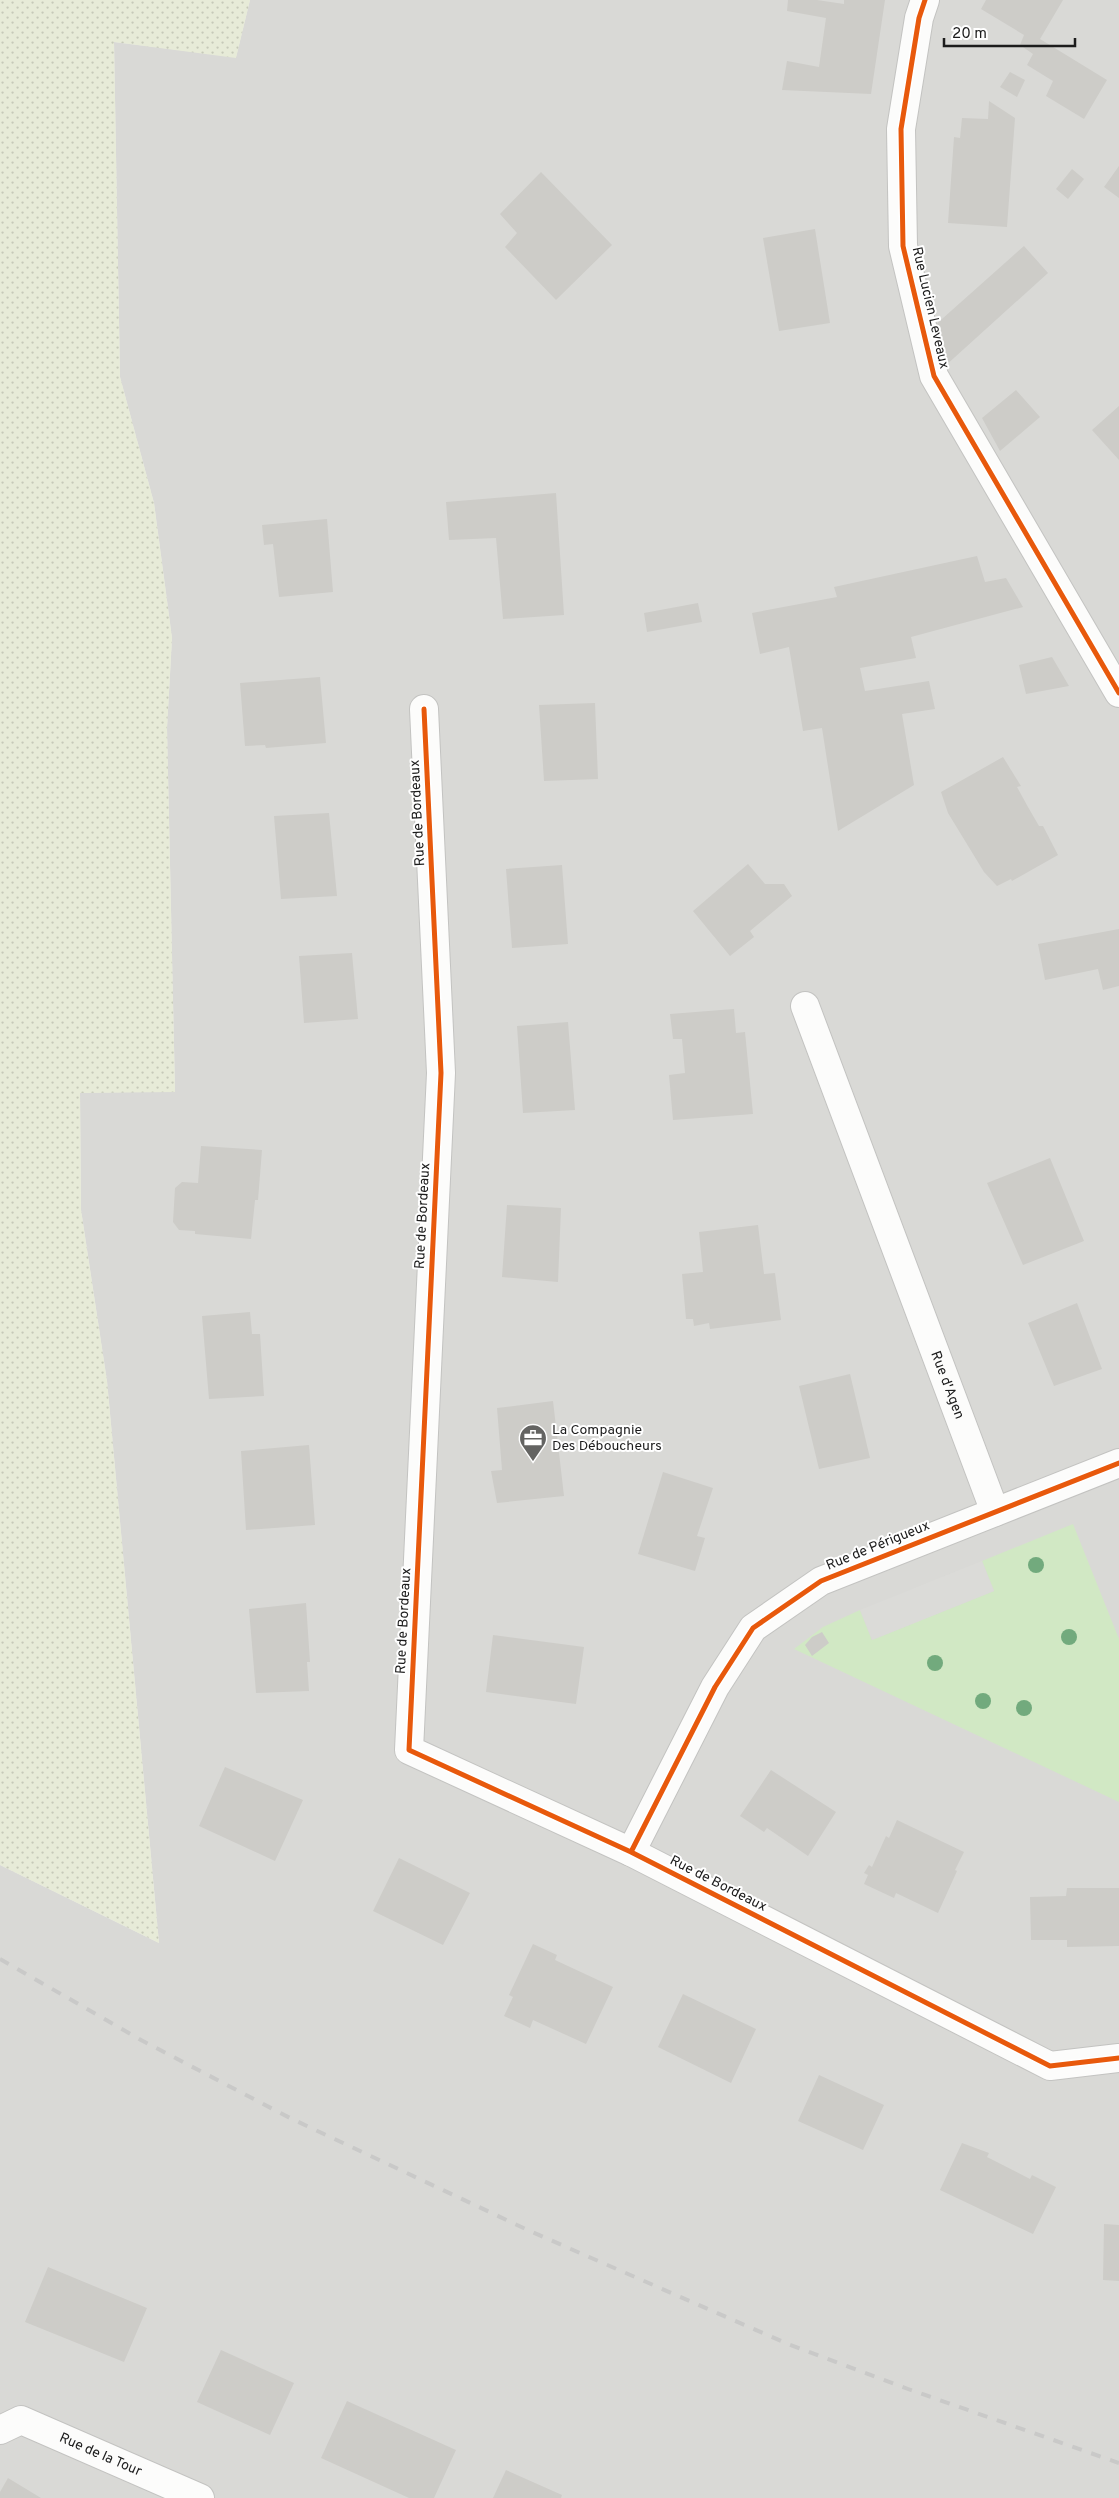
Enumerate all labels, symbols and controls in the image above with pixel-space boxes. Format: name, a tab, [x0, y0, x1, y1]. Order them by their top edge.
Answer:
scale bar	[944, 15, 1075, 47]
text: 20 m	[952, 25, 987, 44]
street label: Rue Lucien Leveaux	[908, 245, 952, 371]
street label: Rue de Bordeaux	[407, 759, 429, 867]
street label: Rue de Bordeaux	[412, 1162, 434, 1270]
street label: Rue d'Agen	[927, 1349, 968, 1422]
place label: La Compagnie Des Déboucheurs	[552, 1422, 662, 1455]
office icon: La Compagnie Des Déboucheurs	[518, 1423, 548, 1462]
street label: Rue de Périgueux	[824, 1517, 932, 1575]
street label: Rue de Bordeaux	[393, 1567, 415, 1675]
street label: Rue de Bordeaux	[667, 1852, 769, 1916]
street label: Rue de la Tour	[57, 2429, 145, 2480]

